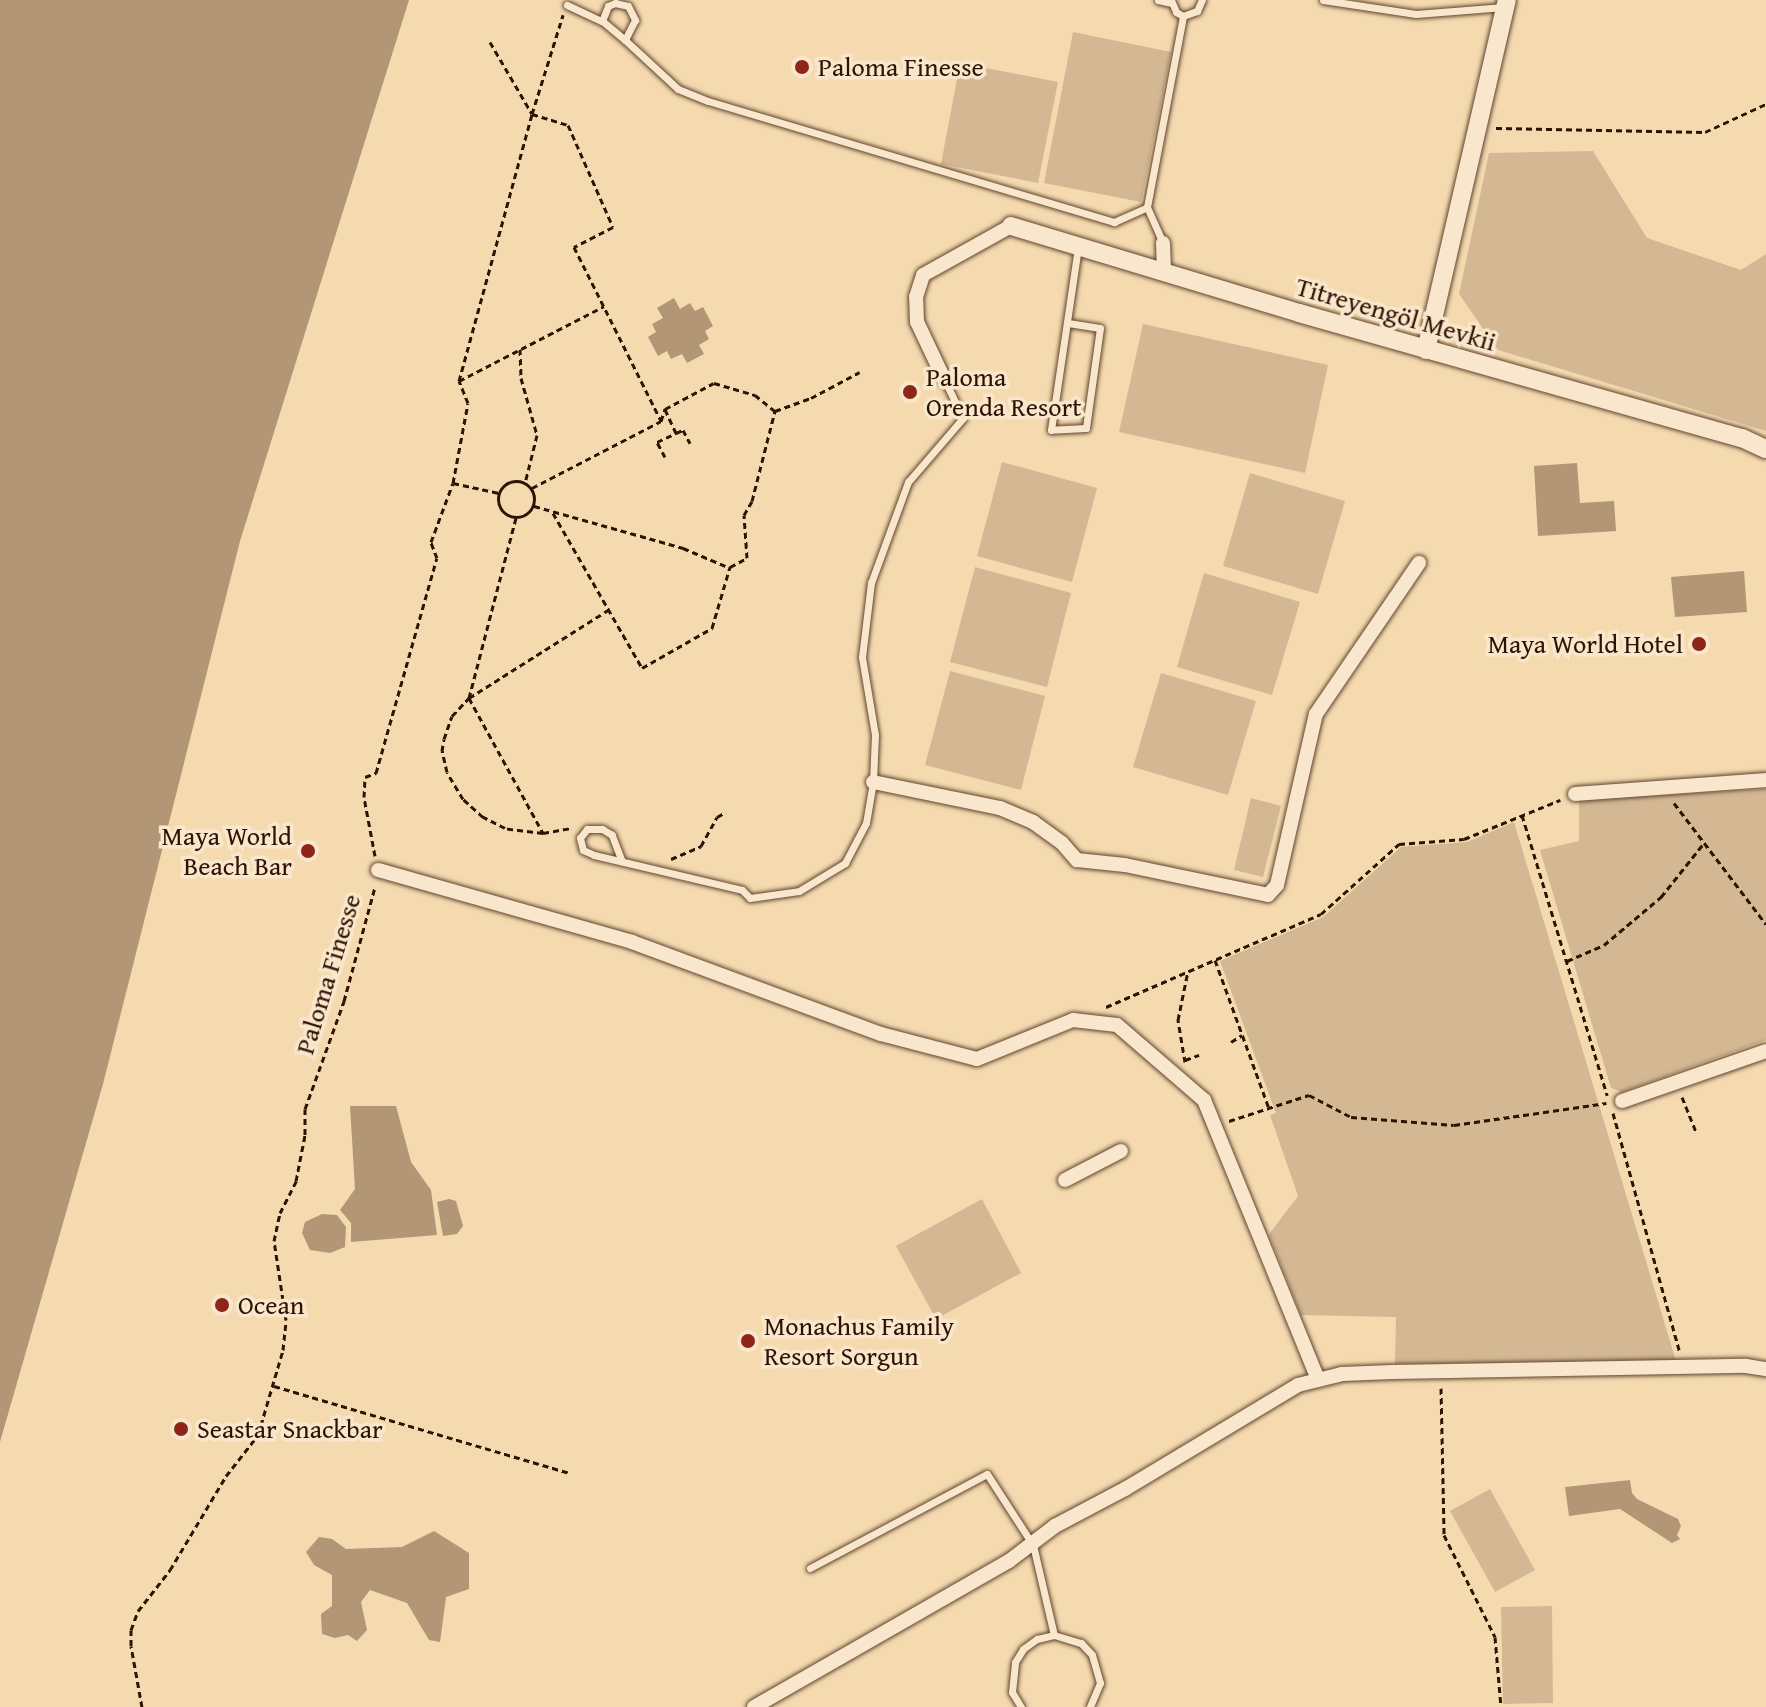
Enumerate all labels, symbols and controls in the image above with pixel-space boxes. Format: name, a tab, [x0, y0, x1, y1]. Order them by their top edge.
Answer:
place label: Paloma Finesse	[818, 51, 984, 83]
marker: Paloma Finesse	[793, 58, 811, 76]
street label: Titreyengöl Mevkii	[1293, 271, 1499, 357]
place label: Paloma Orenda Resort	[926, 361, 1081, 422]
marker: Paloma Orenda Resort	[901, 383, 919, 401]
place label: Maya World Hotel	[1488, 628, 1683, 660]
marker: Maya World Hotel	[1690, 635, 1708, 653]
place label: Maya World Beach Bar	[162, 820, 292, 882]
marker: Maya World Beach Bar	[299, 842, 317, 860]
street label: Paloma Finesse	[289, 890, 367, 1058]
place label: Ocean	[238, 1289, 304, 1321]
marker: Ocean	[213, 1296, 231, 1314]
place label: Monachus Family Resort Sorgun	[764, 1310, 954, 1372]
marker: Monachus Family Resort Sorgun	[739, 1332, 757, 1350]
place label: Seastar Snackbar	[197, 1413, 383, 1445]
marker: Seastar Snackbar	[172, 1420, 190, 1438]

